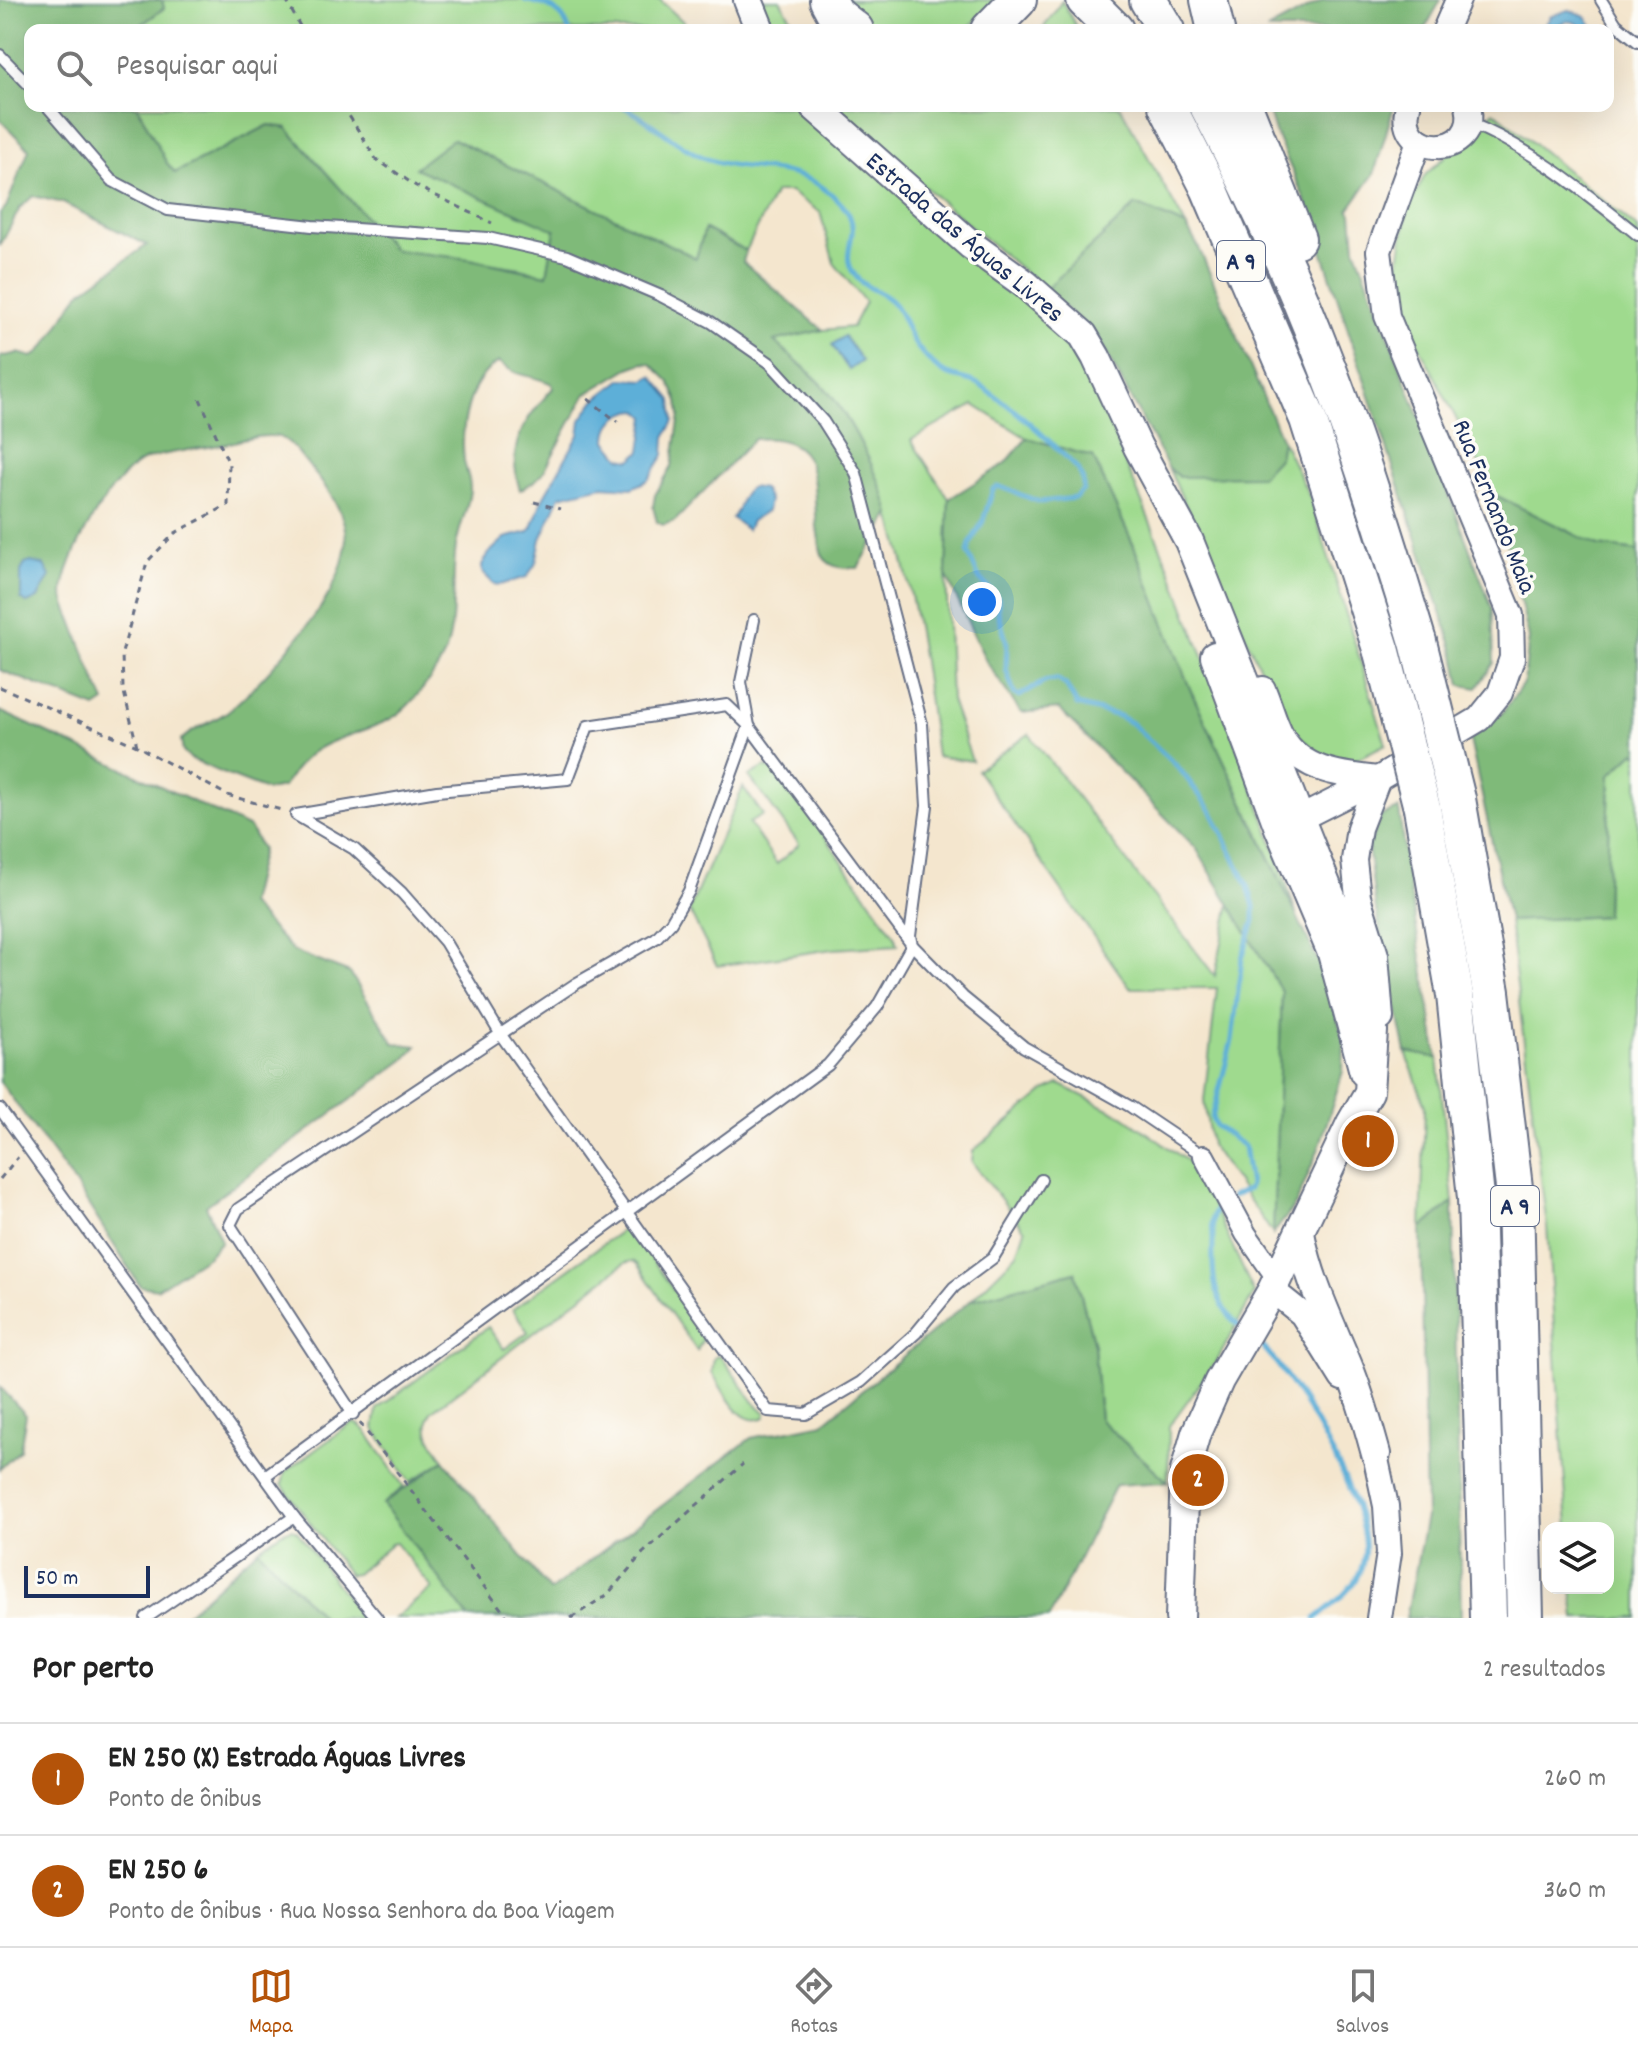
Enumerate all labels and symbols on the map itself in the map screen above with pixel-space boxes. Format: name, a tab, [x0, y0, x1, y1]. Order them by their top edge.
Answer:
street label: Estrada das Águas Livres	[856, 144, 1071, 333]
road number: A 9	[1217, 241, 1265, 281]
street label: Rua Fernando Maia	[1441, 415, 1545, 601]
your location	[962, 582, 1002, 622]
pin: 1	[1342, 1111, 1394, 1171]
road number: A 9	[1491, 1186, 1539, 1226]
pin: 2	[1172, 1450, 1224, 1510]
scale bar	[24, 1562, 150, 1598]

